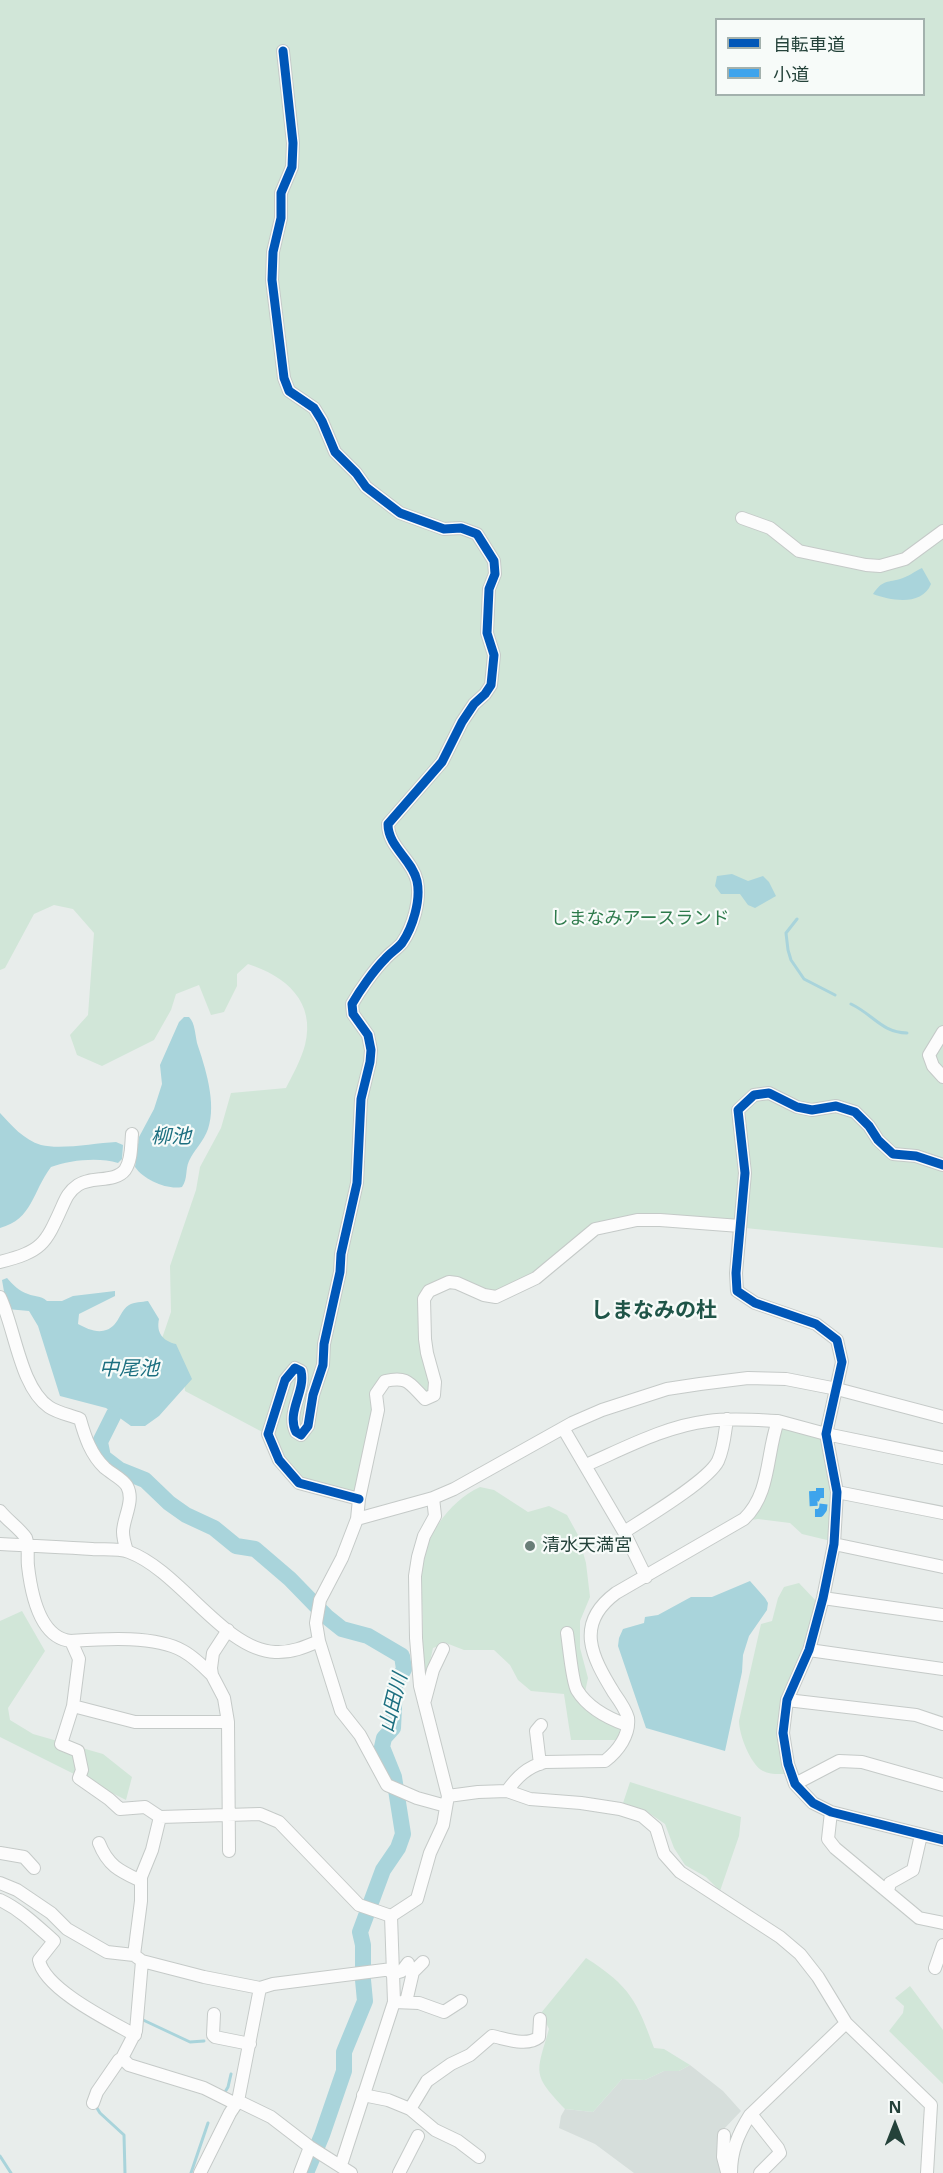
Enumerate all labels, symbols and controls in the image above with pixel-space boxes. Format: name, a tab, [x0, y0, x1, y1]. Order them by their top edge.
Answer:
legend	[715, 18, 925, 96]
text: 自転車道	[773, 32, 845, 56]
text: 小道	[773, 62, 809, 86]
park label: しまなみアースランド	[551, 908, 729, 930]
water label: 柳池	[151, 1125, 191, 1149]
district label: しまなみの杜	[591, 1298, 717, 1324]
water label: 中尾池	[99, 1357, 159, 1381]
place label: 清水天満宮	[542, 1535, 632, 1557]
marker: 清水天満宮	[523, 1539, 537, 1553]
water label: 山田川	[375, 1671, 413, 1735]
north arrow	[865, 2095, 925, 2155]
text: N	[888, 2096, 902, 2118]

